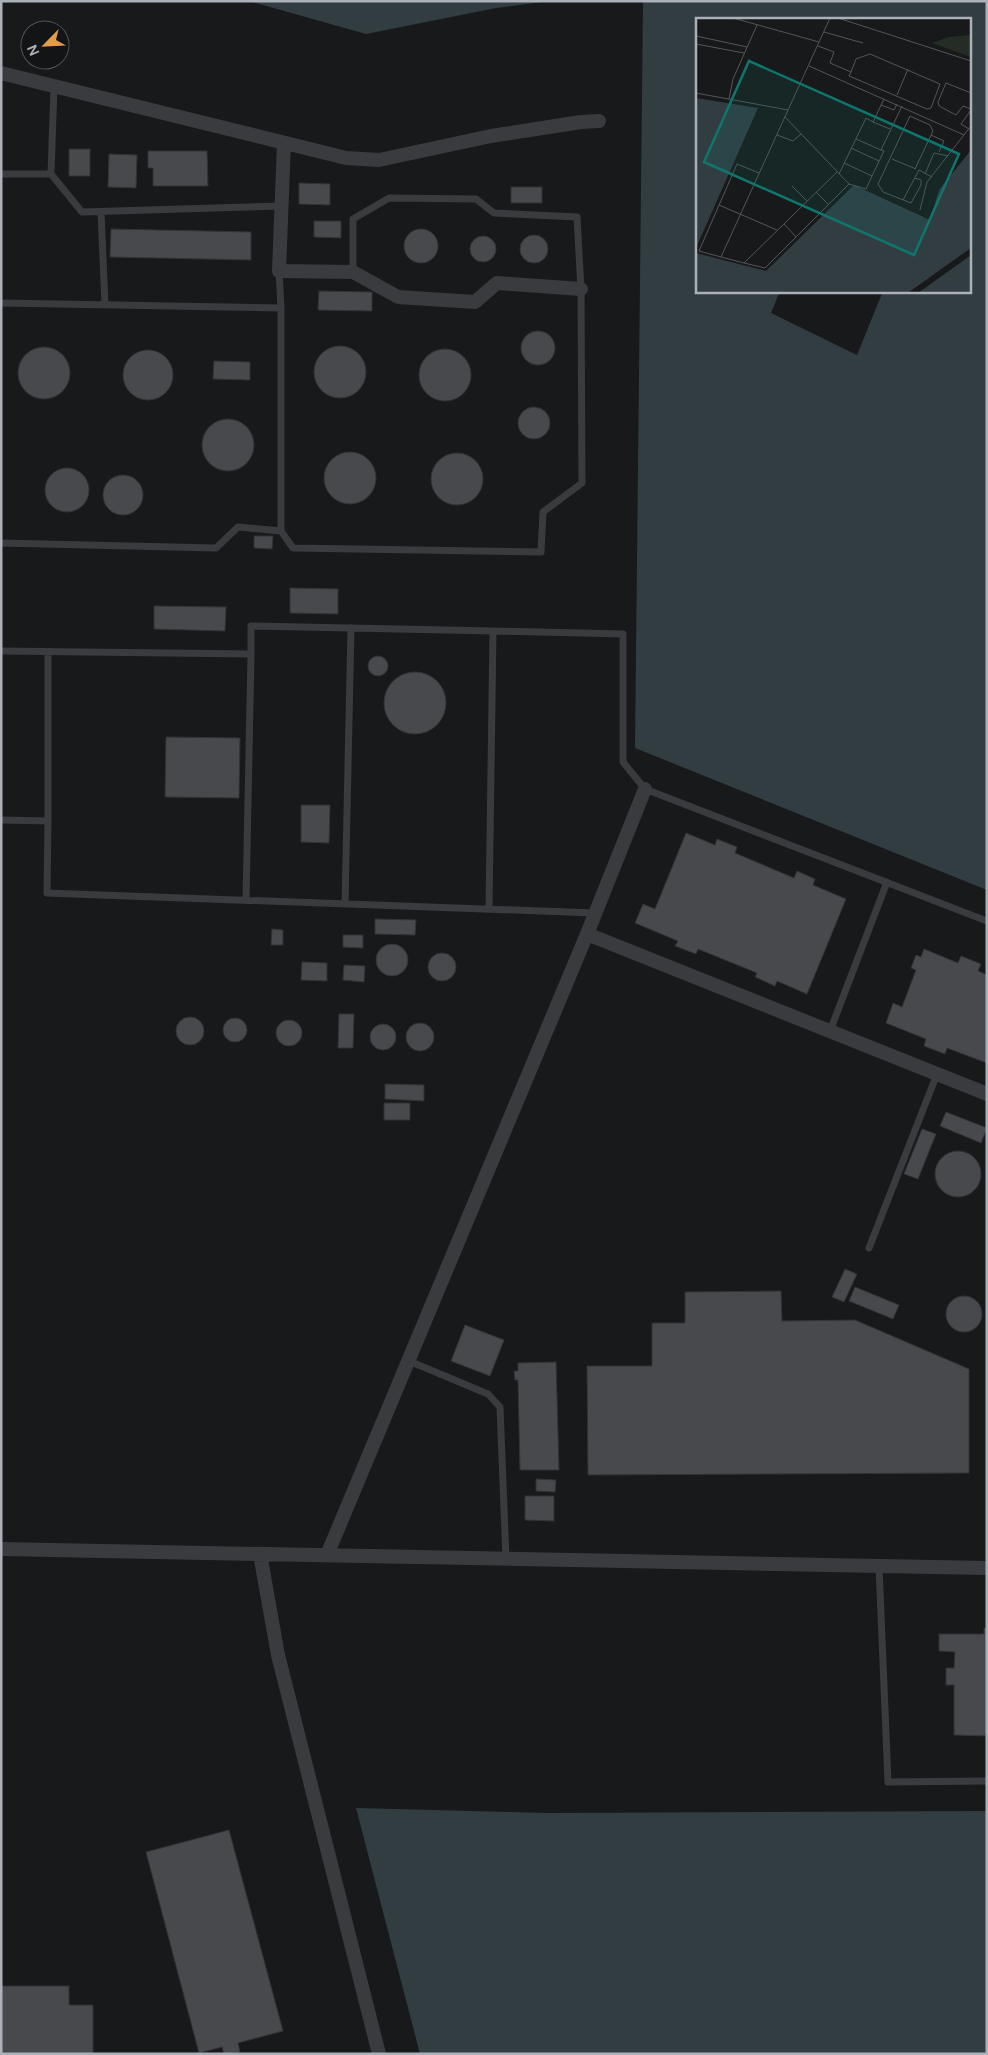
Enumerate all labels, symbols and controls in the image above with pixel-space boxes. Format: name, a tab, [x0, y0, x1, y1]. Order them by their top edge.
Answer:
inset map	[696, 18, 970, 292]
north arrow	[20, 20, 70, 70]
text: N	[23, 42, 43, 59]

